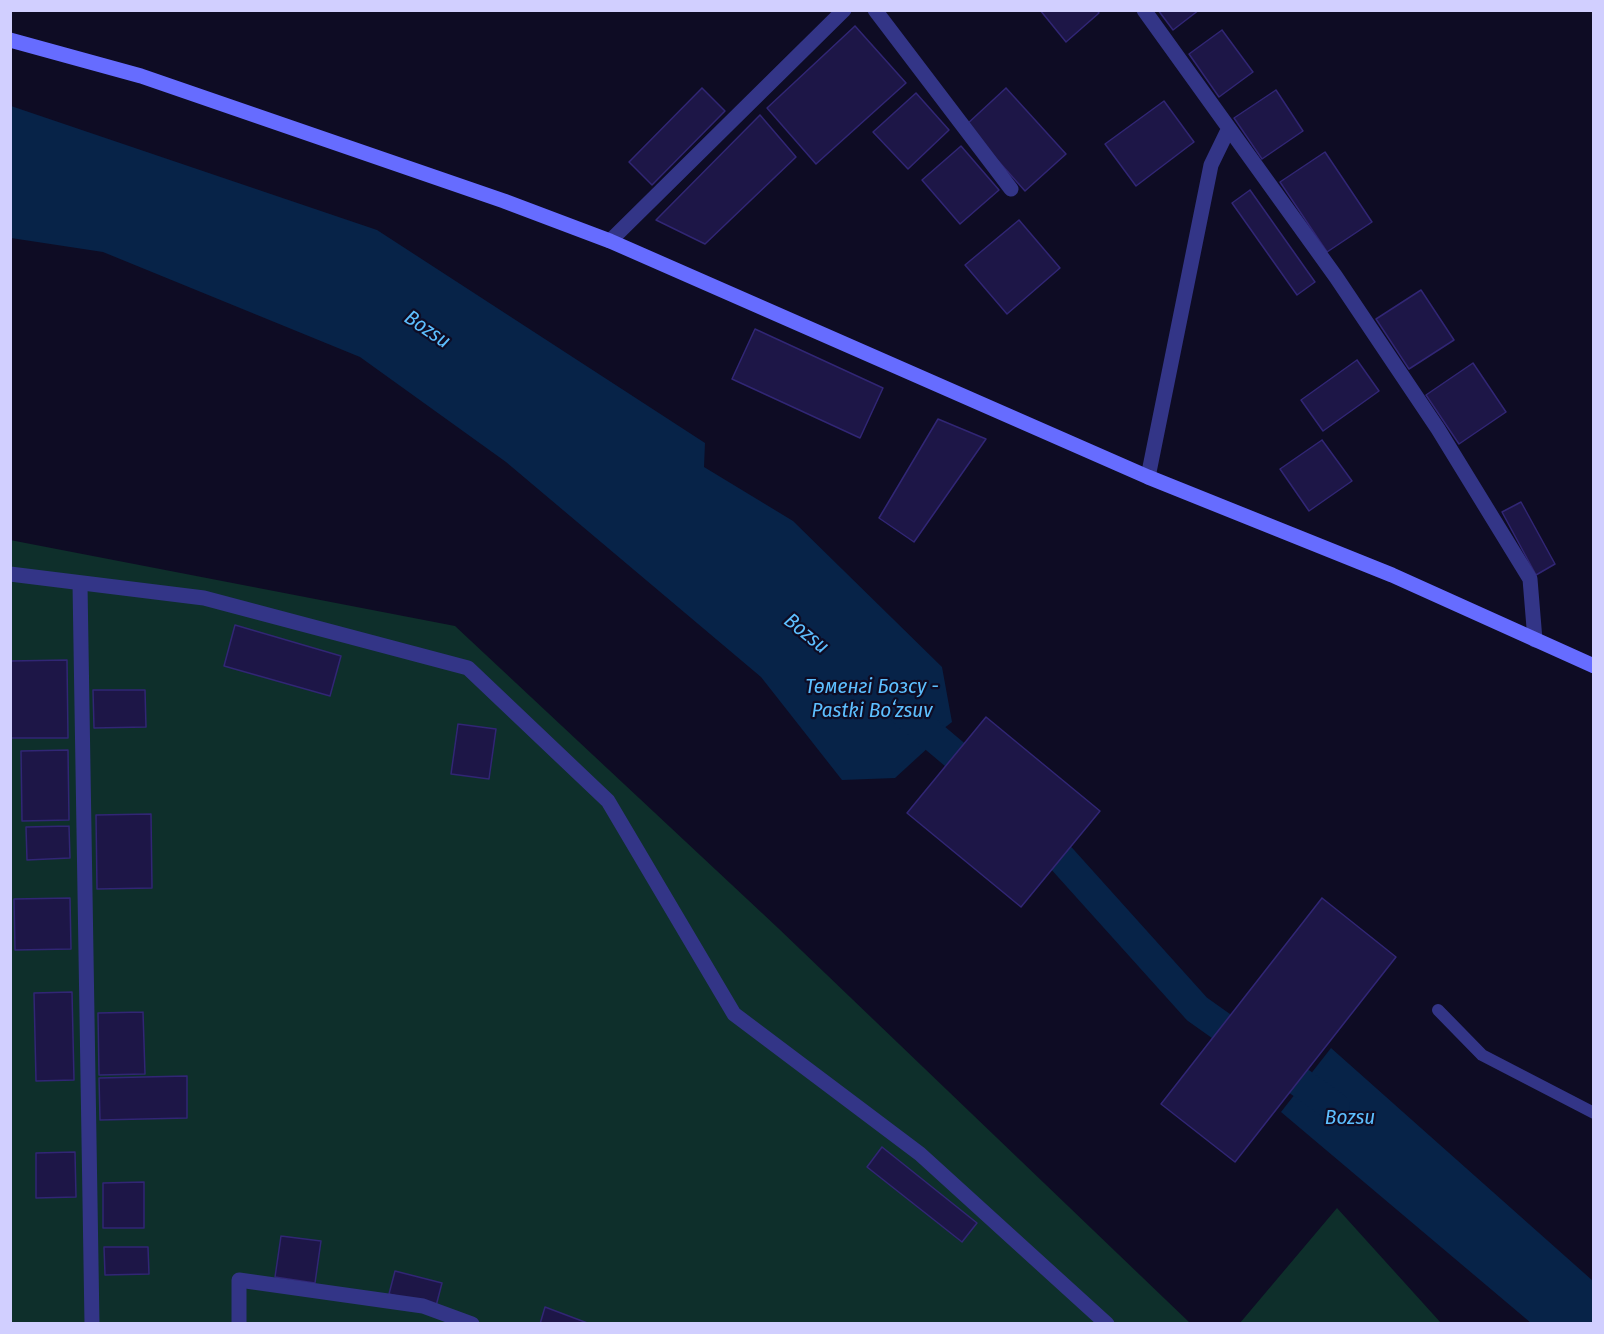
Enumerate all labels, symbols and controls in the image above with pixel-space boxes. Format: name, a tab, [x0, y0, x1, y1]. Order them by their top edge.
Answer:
water label: Bozsu	[399, 305, 455, 355]
water label: Bozsu	[779, 608, 833, 660]
water label: Төменгі Бозсу - Pastki Boʻzsuv	[805, 674, 939, 724]
water label: Bozsu	[1325, 1105, 1375, 1131]

